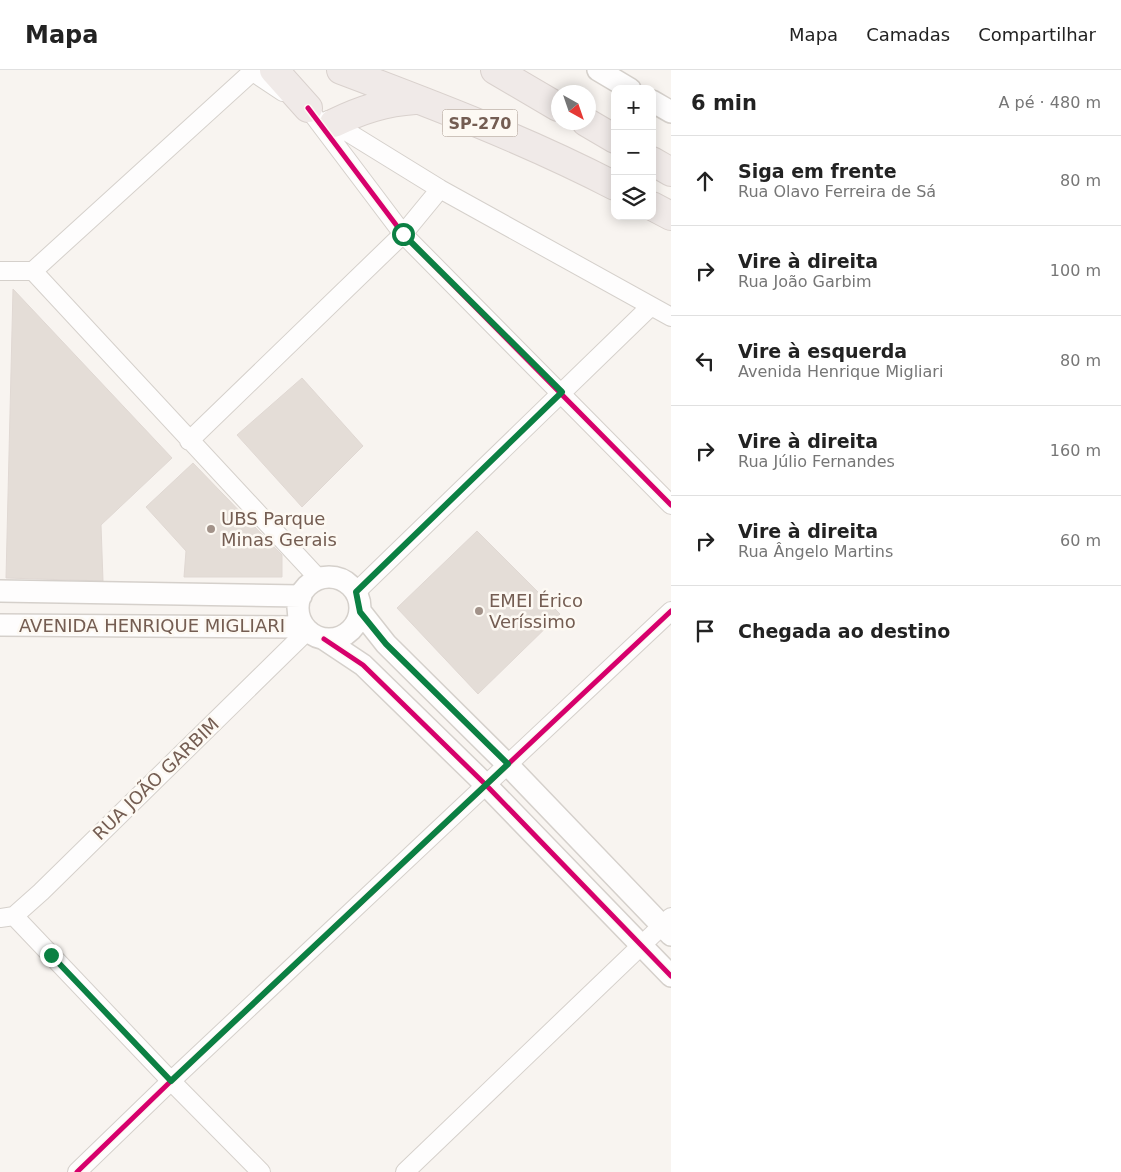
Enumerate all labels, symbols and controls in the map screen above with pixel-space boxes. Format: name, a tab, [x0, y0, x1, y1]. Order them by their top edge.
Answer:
text: Mapa	[25, 21, 98, 49]
text: Mapa	[789, 24, 838, 45]
text: Camadas	[866, 24, 950, 45]
text: Compartilhar	[978, 24, 1096, 45]
north arrow	[551, 85, 596, 130]
map controls	[611, 85, 656, 220]
button: +	[611, 85, 656, 130]
text: 6 min	[691, 91, 757, 115]
text: A pé · 480 m	[999, 93, 1101, 112]
road number: SP-270	[442, 110, 518, 136]
button: −	[611, 130, 656, 175]
text: Siga em frente	[738, 160, 897, 182]
icon: ahead	[691, 167, 719, 195]
text: 80 m	[1060, 171, 1101, 190]
button: layers	[611, 175, 656, 220]
text: Rua Olavo Ferreira de Sá	[738, 182, 936, 201]
route start	[392, 223, 415, 246]
text: Vire à direita	[738, 250, 878, 272]
icon: right	[691, 257, 719, 285]
text: 100 m	[1050, 261, 1101, 280]
text: Rua João Garbim	[738, 272, 872, 291]
text: Vire à esquerda	[738, 340, 907, 362]
icon: left	[691, 347, 719, 375]
text: 80 m	[1060, 351, 1101, 370]
text: Avenida Henrique Migliari	[738, 362, 943, 381]
text: Vire à direita	[738, 430, 878, 452]
icon: right	[691, 437, 719, 465]
text: 160 m	[1050, 441, 1101, 460]
text: Rua Júlio Fernandes	[738, 452, 895, 471]
place label: UBS Parque Minas Gerais	[221, 508, 337, 550]
text: Vire à direita	[738, 520, 878, 542]
marker: UBS Parque Minas Gerais	[205, 523, 217, 535]
icon: right	[691, 527, 719, 555]
text: 60 m	[1060, 531, 1101, 550]
text: Rua Ângelo Martins	[738, 542, 893, 561]
place label: EMEI Érico Veríssimo	[489, 590, 583, 632]
marker: EMEI Érico Veríssimo	[473, 605, 485, 617]
street label: AVENIDA HENRIQUE MIGLIARI	[19, 615, 285, 636]
icon: arrive	[691, 617, 719, 645]
text: Chegada ao destino	[738, 620, 950, 642]
street label: RUA JOÃO GARBIM	[88, 713, 223, 844]
route end	[40, 944, 63, 967]

